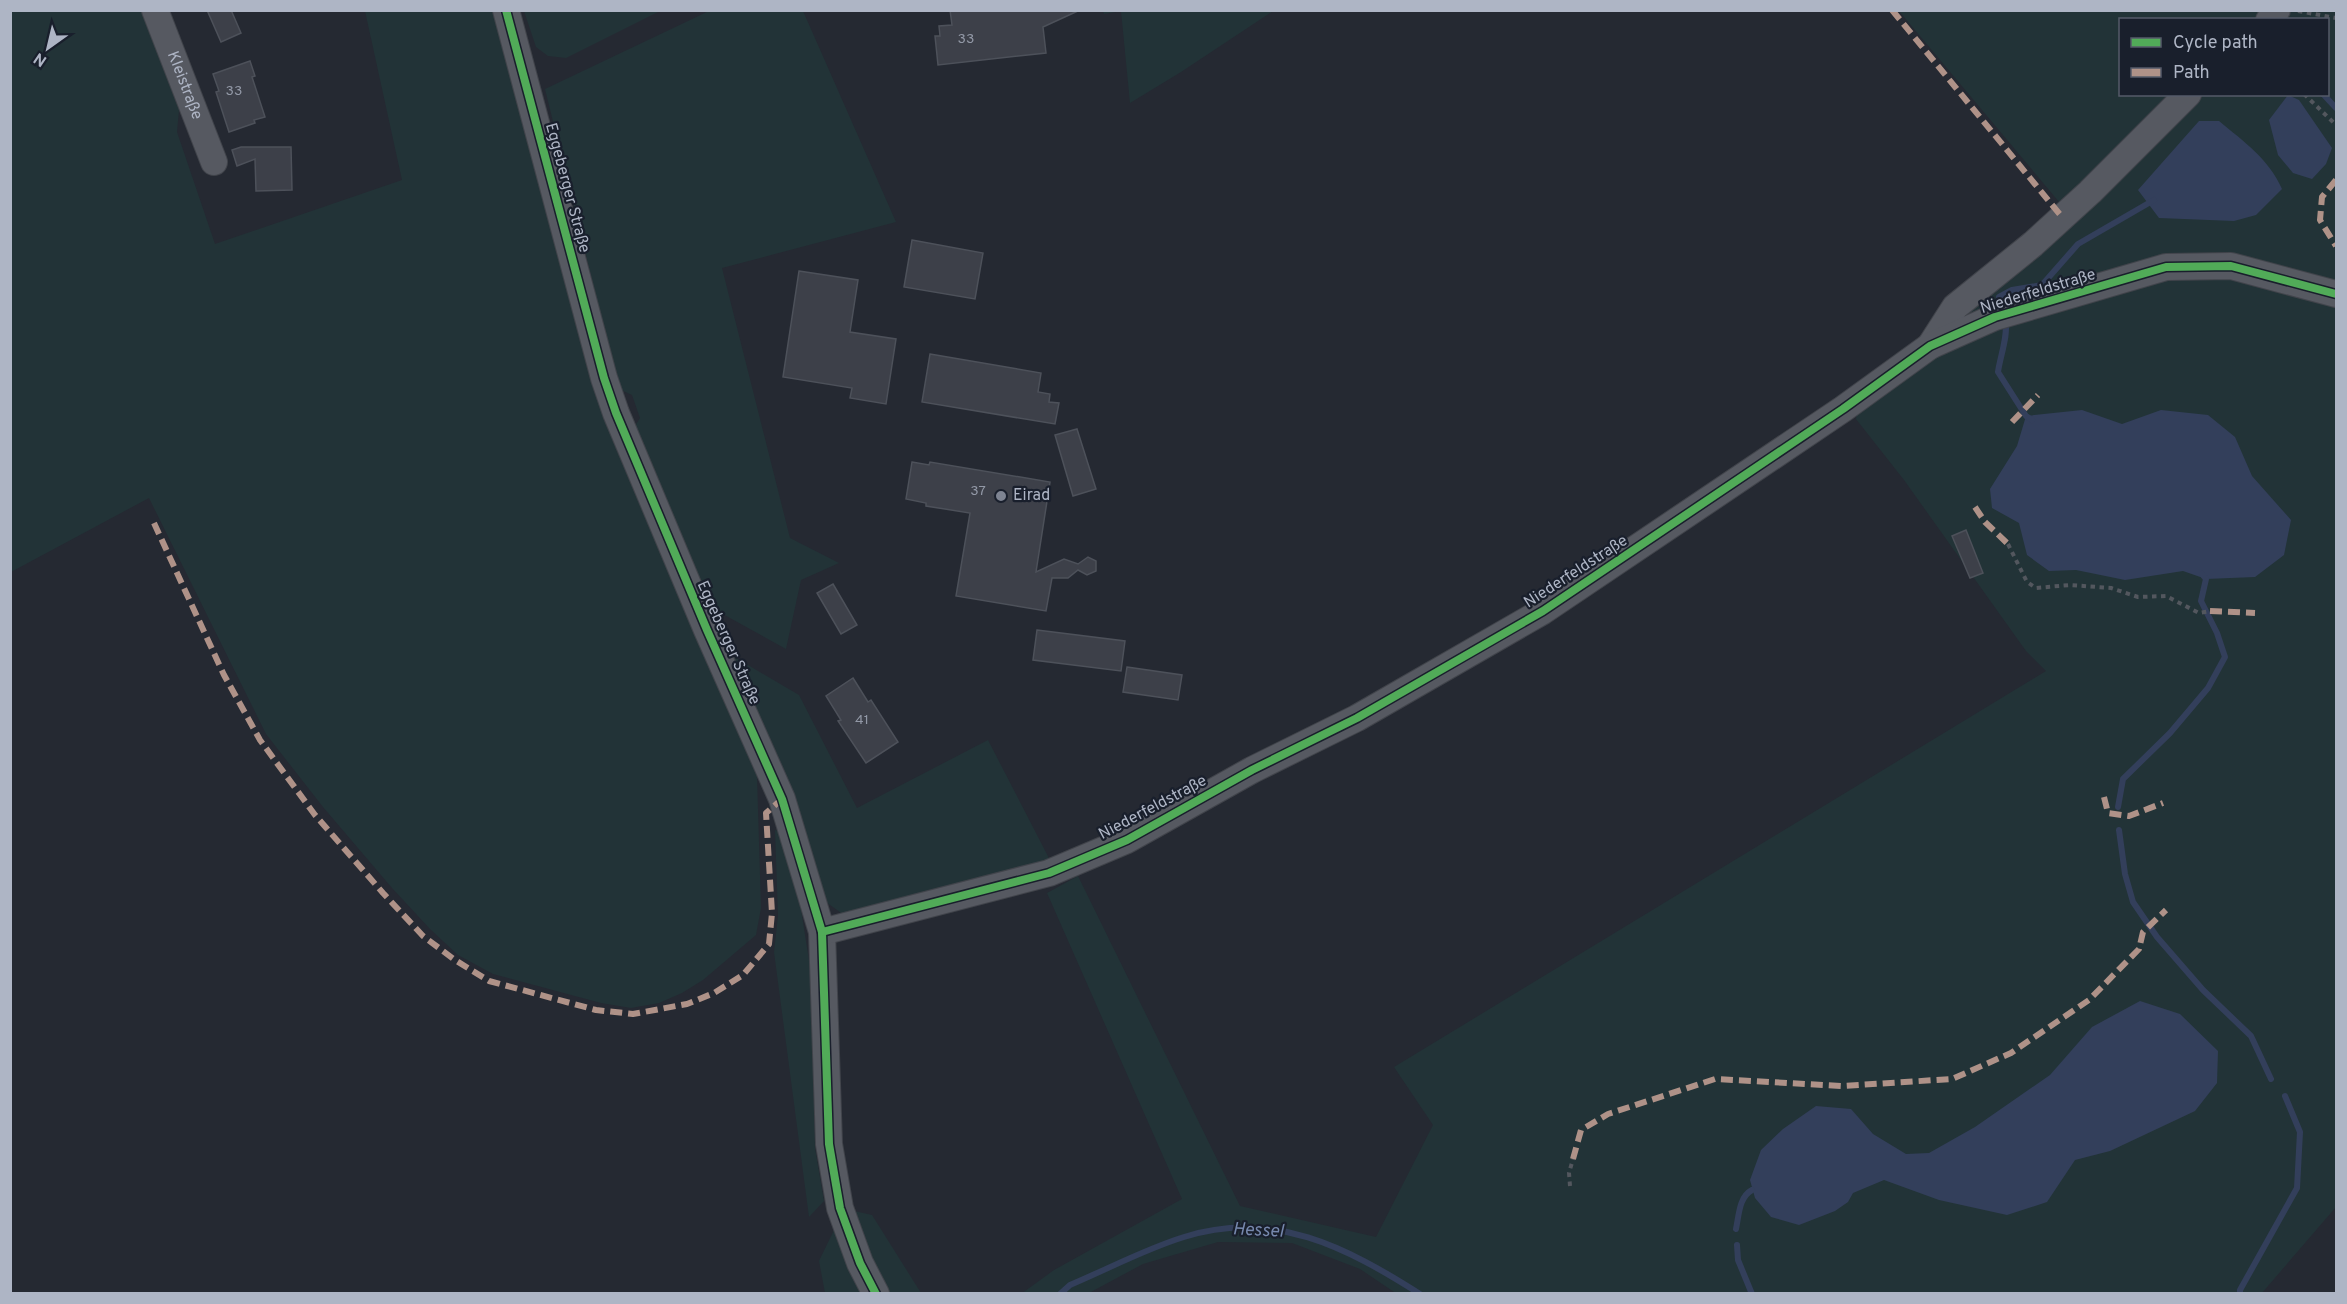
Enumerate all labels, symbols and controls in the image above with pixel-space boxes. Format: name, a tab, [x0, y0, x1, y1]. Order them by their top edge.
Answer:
north arrow	[18, 18, 78, 78]
legend	[2119, 18, 2329, 96]
house number: 33	[958, 31, 974, 48]
text: Cycle path	[2173, 32, 2258, 55]
text: N	[30, 47, 51, 70]
street label: Kleistraße	[162, 48, 207, 123]
text: Path	[2173, 62, 2210, 85]
house number: 33	[226, 83, 242, 100]
street label: Eggeberger Straße	[540, 121, 594, 255]
street label: Niederfeldstraße	[1978, 265, 2098, 319]
house number: 37	[970, 483, 986, 500]
place label: Eirad	[1013, 486, 1050, 506]
marker: Eirad	[994, 489, 1008, 503]
street label: Niederfeldstraße	[1520, 531, 1632, 613]
street label: Eggeberger Straße	[692, 578, 764, 708]
house number: 41	[855, 712, 869, 729]
street label: Niederfeldstraße	[1095, 771, 1211, 845]
water label: Hessel	[1232, 1218, 1285, 1244]

